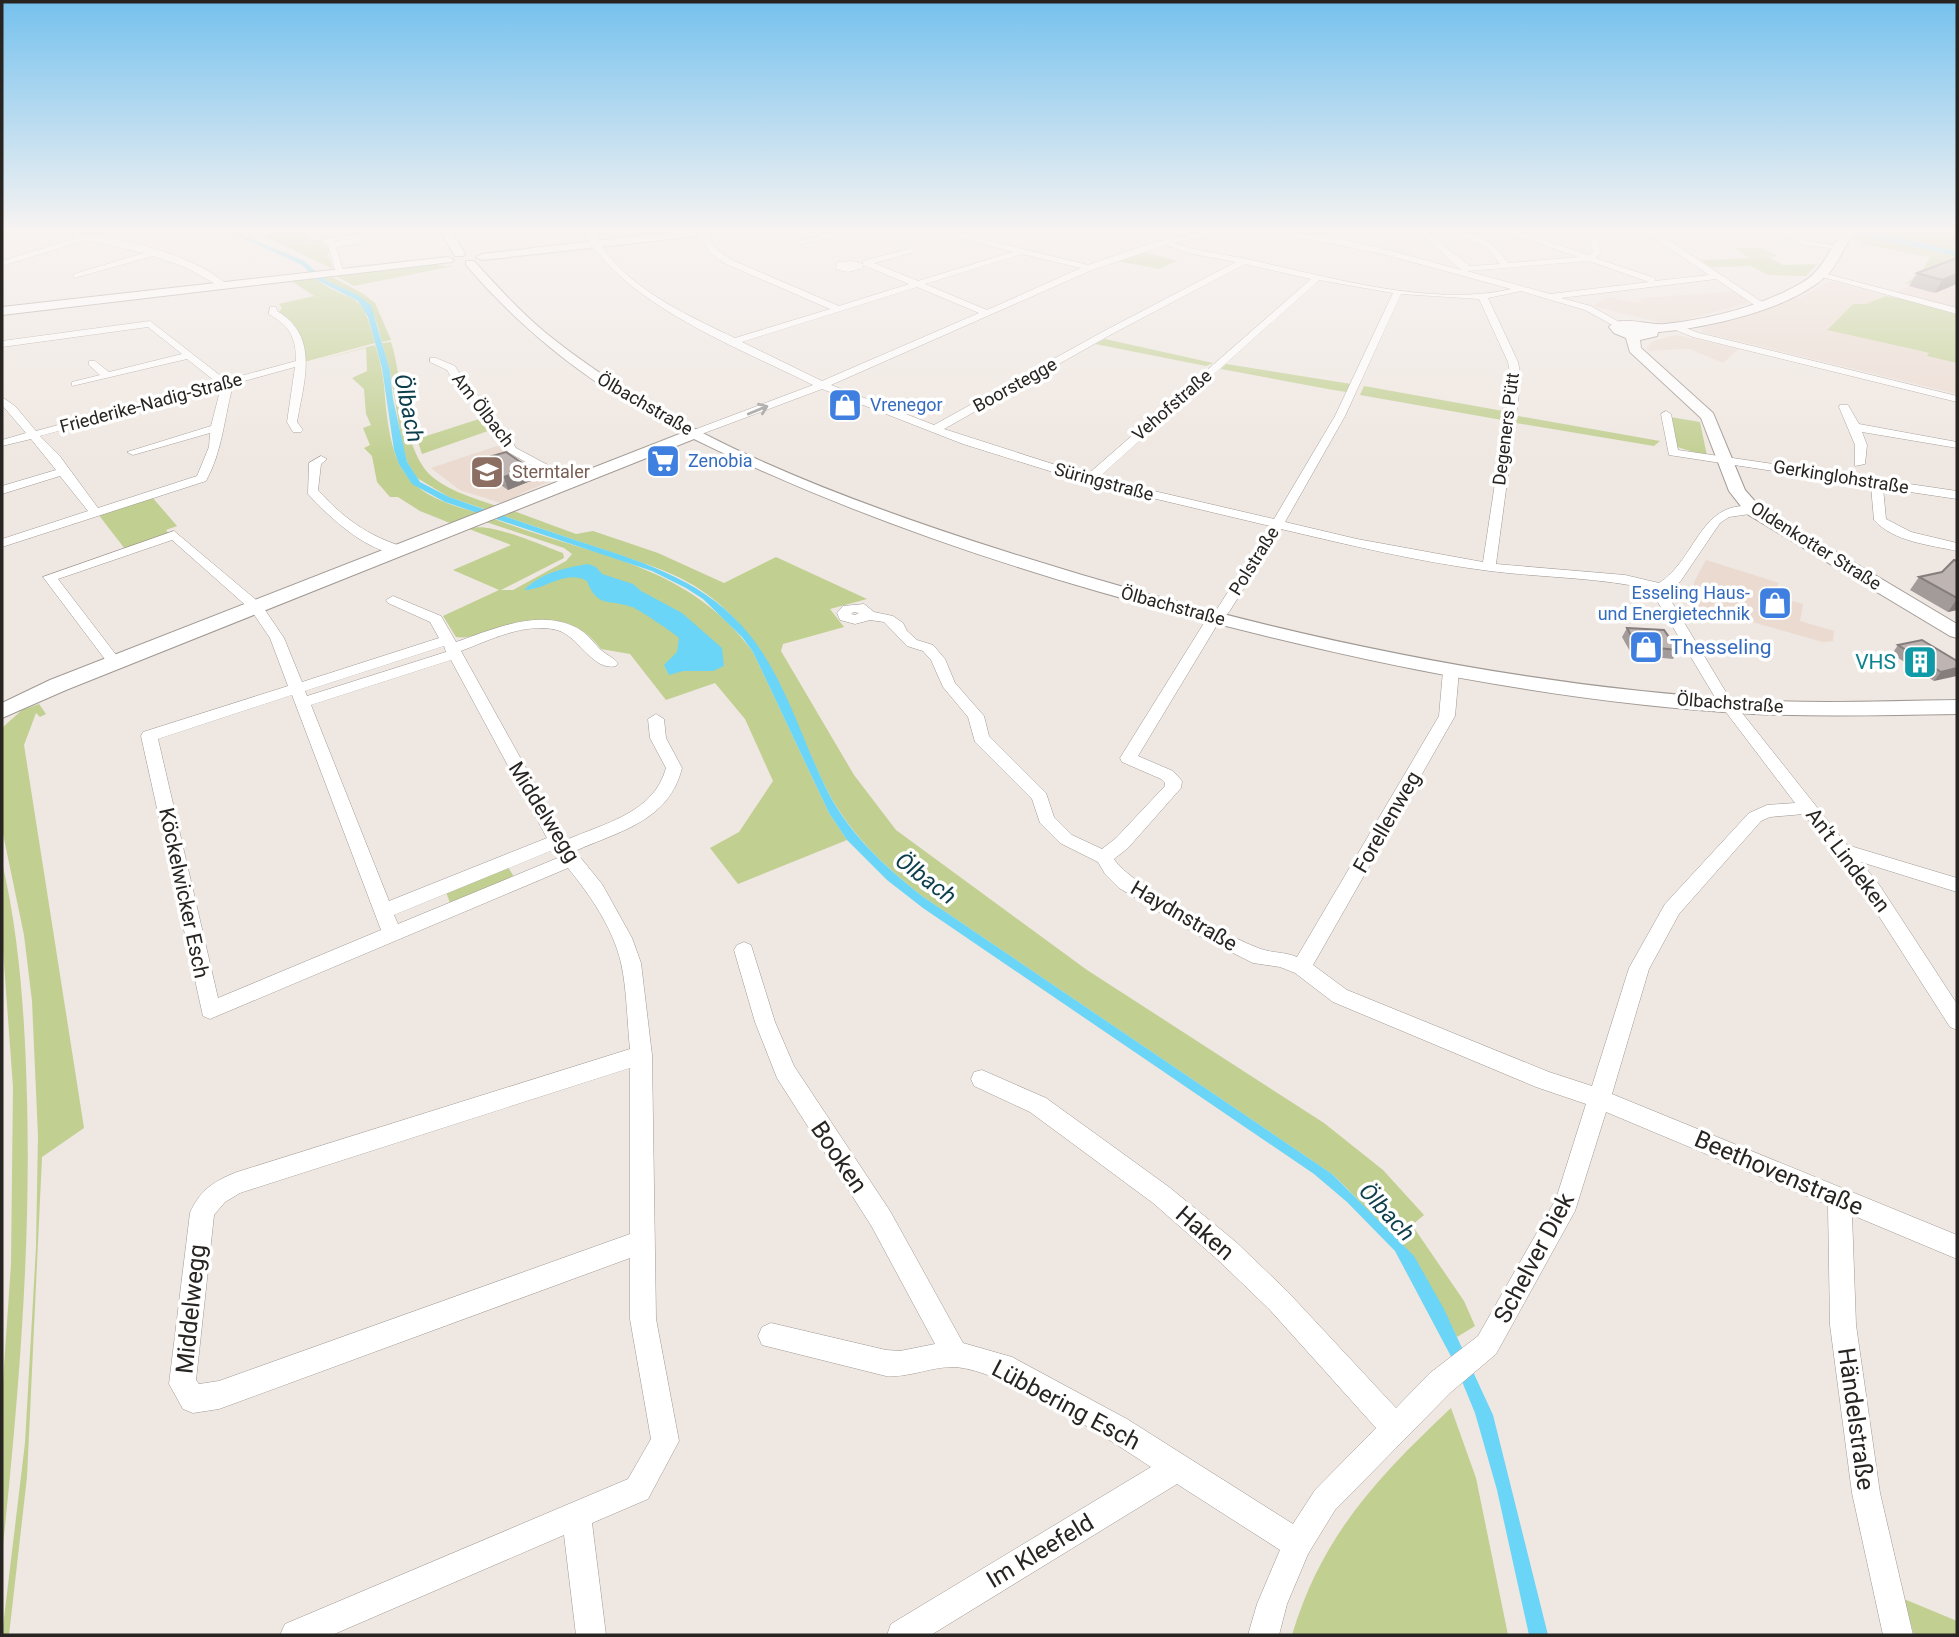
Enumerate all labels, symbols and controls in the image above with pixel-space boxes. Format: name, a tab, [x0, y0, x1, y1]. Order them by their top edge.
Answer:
street label: Boorstegge	[969, 353, 1060, 416]
street label: Vehofstraße	[1128, 365, 1216, 445]
street label: Friederike-Nadig-Straße	[57, 368, 244, 437]
street label: Ölbachstraße	[594, 368, 697, 439]
street label: Am Ölbach	[448, 369, 519, 451]
water label: Ölbach	[388, 371, 430, 445]
street label: Degeners Pütt	[1488, 371, 1523, 486]
shop icon: Vrenegor	[826, 386, 864, 424]
place label: Vrenegor	[870, 394, 943, 415]
one-way arrow	[747, 402, 769, 415]
supermarket icon: Zenobia	[644, 442, 682, 480]
place label: Zenobia	[688, 450, 753, 471]
school or university icon: Sterntaler	[468, 453, 506, 491]
street label: Gerkinglohstraße	[1772, 455, 1910, 498]
street label: Süringstraße	[1052, 458, 1156, 505]
place label: Sterntaler	[512, 461, 590, 482]
street label: Oldenkotter Straße	[1747, 497, 1885, 594]
street label: Polstraße	[1224, 523, 1283, 599]
street label: Ölbachstraße	[1119, 582, 1228, 630]
place label: Esseling Haus- und Energietechnik	[1598, 582, 1751, 624]
shop icon: Esseling Haus- und Energietechnik	[1756, 584, 1794, 622]
shop icon: Thesseling	[1627, 628, 1665, 666]
place label: Thesseling	[1670, 635, 1772, 659]
building icon: VHS	[1901, 643, 1939, 681]
place label: VHS	[1855, 650, 1896, 674]
street label: Ölbachstraße	[1676, 688, 1784, 717]
street label: Middelwegg	[504, 757, 584, 867]
street label: Forellenweg	[1348, 767, 1426, 877]
street label: An't Lindeken	[1801, 803, 1895, 917]
street label: Köckelwicker Esch	[154, 806, 214, 980]
water label: Ölbach	[890, 846, 962, 910]
street label: Haydnstraße	[1126, 876, 1242, 956]
street label: Booken	[805, 1116, 873, 1198]
street label: Beethovenstraße	[1690, 1125, 1868, 1221]
water label: Ölbach	[1353, 1177, 1421, 1247]
street label: Schelver Diek	[1488, 1187, 1580, 1328]
street label: Haken	[1170, 1200, 1240, 1266]
street label: Middelwegg	[170, 1243, 212, 1375]
street label: Händelstraße	[1832, 1346, 1880, 1492]
street label: Lübbering Esch	[987, 1354, 1145, 1456]
street label: Im Kleefeld	[981, 1508, 1099, 1594]

